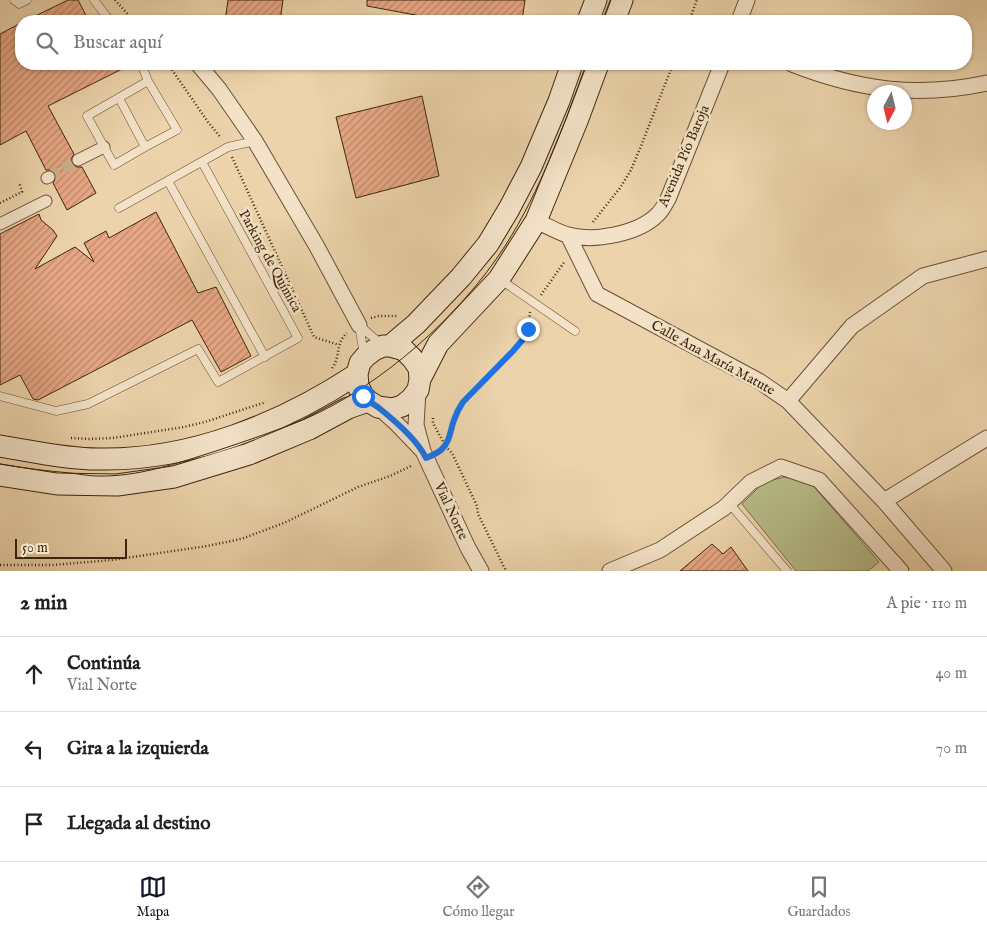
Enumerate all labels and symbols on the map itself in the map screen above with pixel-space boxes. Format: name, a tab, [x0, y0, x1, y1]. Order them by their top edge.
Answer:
north arrow	[867, 85, 912, 130]
street label: Avenida Pío Baroja	[654, 101, 714, 211]
street label: Parking de Química	[234, 207, 306, 316]
street label: Calle Ana María Matute	[648, 316, 779, 400]
route end	[517, 318, 540, 341]
route start	[352, 385, 375, 408]
street label: Vial Norte	[429, 478, 472, 543]
scale bar	[15, 536, 128, 559]

